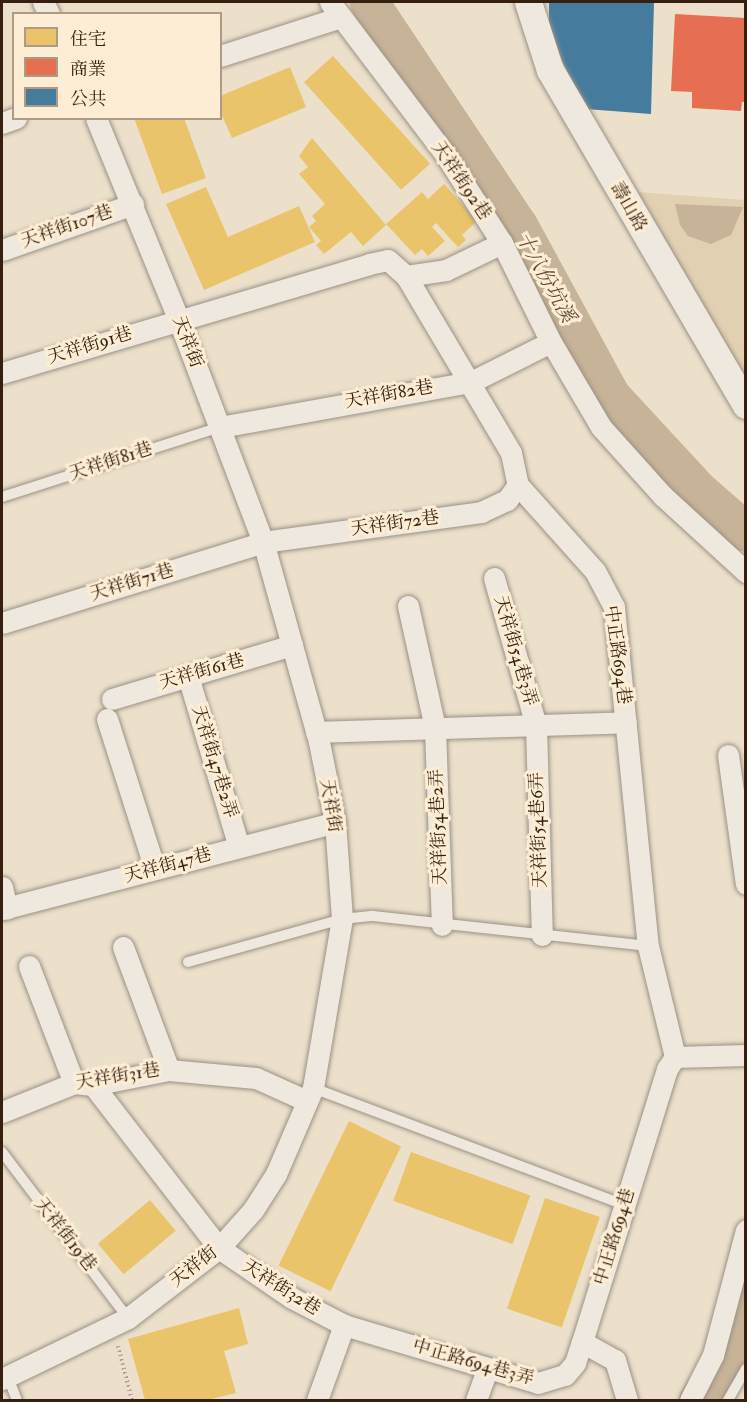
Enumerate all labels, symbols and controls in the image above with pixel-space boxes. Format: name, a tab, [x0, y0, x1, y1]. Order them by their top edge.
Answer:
legend	[12, 12, 222, 120]
text: 住宅	[70, 28, 106, 51]
text: 商業	[70, 58, 106, 81]
text: 公共	[70, 88, 106, 111]
street label: 天祥街92巷	[427, 138, 495, 224]
street label: 壽山路	[605, 178, 651, 236]
street label: 天祥街107巷	[18, 201, 116, 253]
water label: 十八份坑溪	[511, 227, 581, 327]
street label: 天祥街	[167, 313, 207, 371]
street label: 天祥街91巷	[45, 323, 135, 369]
street label: 天祥街82巷	[343, 377, 435, 413]
street label: 天祥街81巷	[66, 438, 156, 486]
street label: 天祥街72巷	[349, 507, 441, 541]
street label: 天祥街71巷	[87, 560, 177, 606]
street label: 天祥街54巷3弄	[489, 593, 541, 709]
street label: 中正路694巷	[599, 604, 635, 706]
street label: 天祥街61巷	[157, 650, 247, 694]
street label: 天祥街47巷2弄	[187, 703, 241, 821]
street label: 天祥街54巷2弄	[426, 769, 452, 885]
street label: 天祥街54巷6弄	[526, 772, 552, 888]
street label: 天祥街	[315, 778, 345, 834]
street label: 天祥街47巷	[122, 844, 214, 888]
street label: 天祥街31巷	[74, 1060, 162, 1094]
street label: 中正路694巷	[590, 1186, 640, 1288]
street label: 天祥街19巷	[30, 1194, 100, 1276]
street label: 天祥街	[166, 1242, 222, 1292]
street label: 天祥街32巷	[238, 1256, 324, 1320]
street label: 中正路694巷3弄	[410, 1335, 536, 1391]

